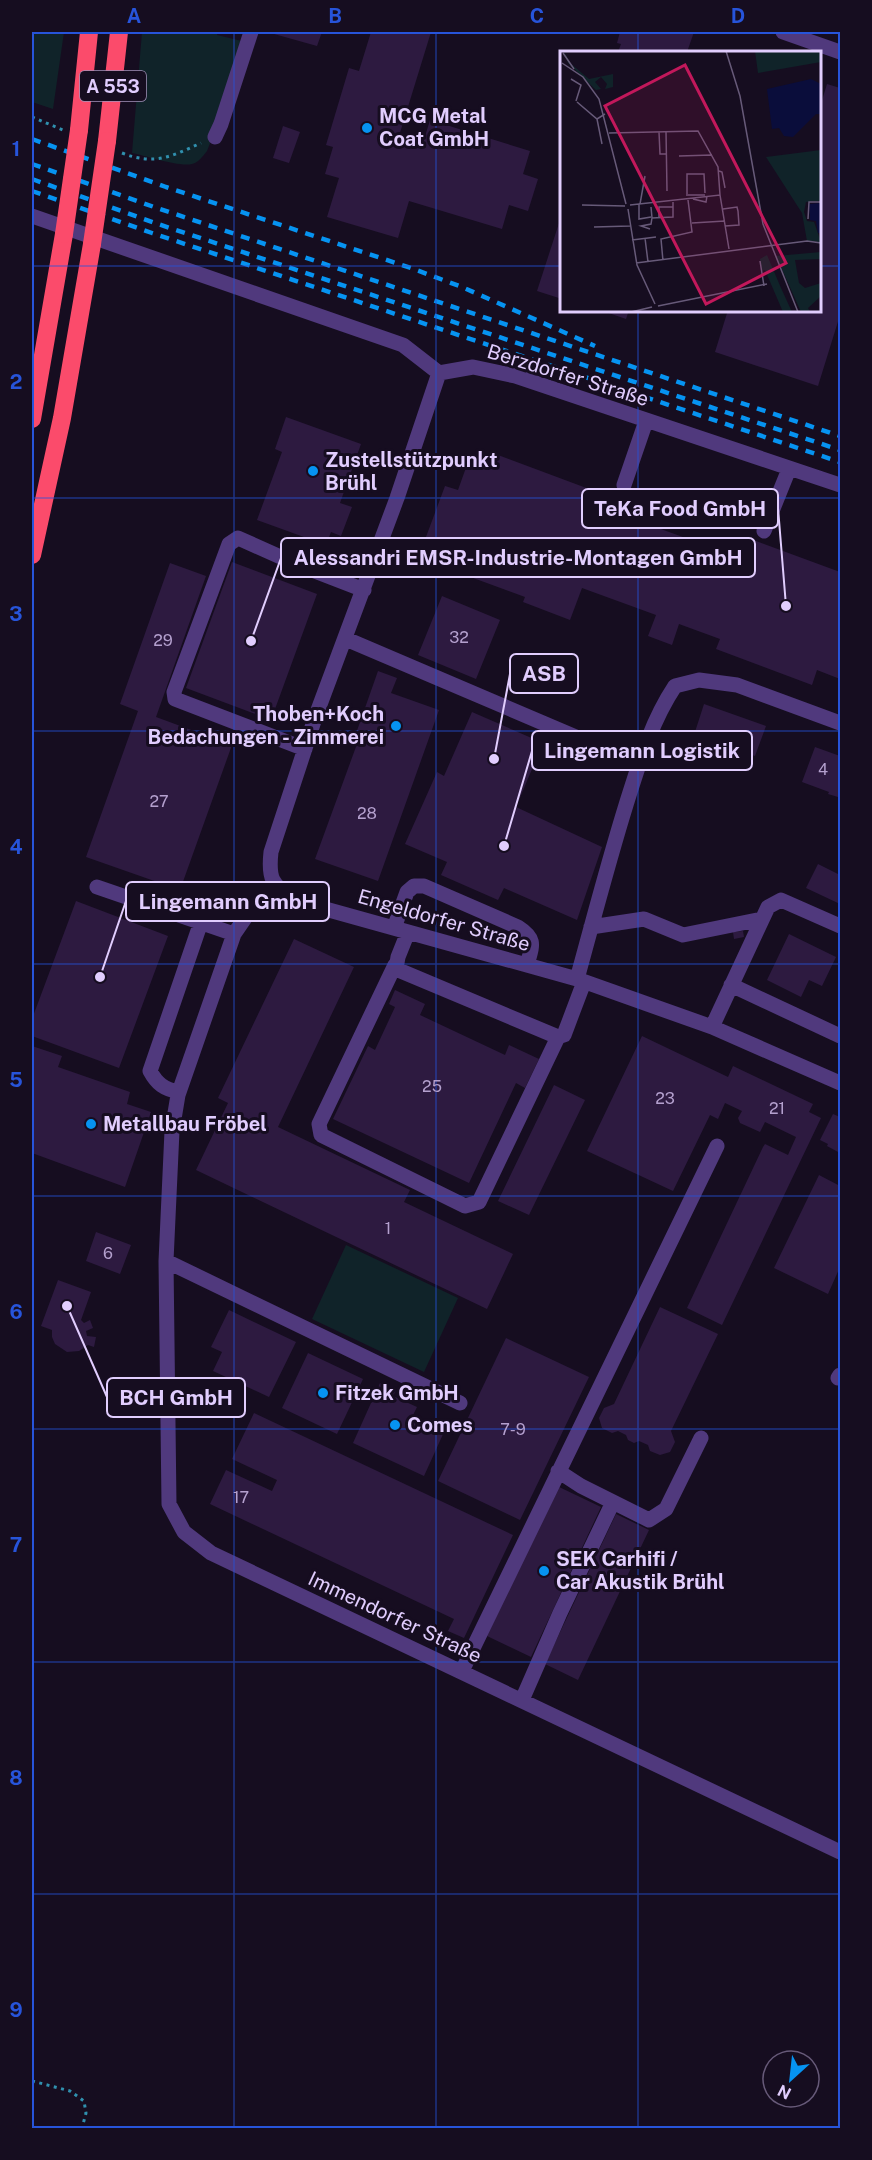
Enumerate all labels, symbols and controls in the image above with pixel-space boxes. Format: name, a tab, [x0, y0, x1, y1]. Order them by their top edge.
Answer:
text: A	[127, 4, 141, 28]
text: B	[328, 4, 342, 28]
text: C	[530, 4, 544, 28]
text: D	[731, 4, 745, 28]
inset map	[560, 51, 821, 312]
road number: A 553	[80, 71, 146, 101]
place label: MCG Metal Coat GmbH	[379, 104, 489, 151]
marker: MCG Metal Coat GmbH	[360, 121, 374, 135]
text: 1	[12, 137, 20, 161]
street label: Berzdorfer Straße	[484, 339, 652, 411]
text: 2	[10, 370, 22, 394]
place label: Zustellstützpunkt Brühl	[325, 448, 497, 495]
marker: Zustellstützpunkt Brühl	[306, 464, 320, 478]
callout: TeKa Food GmbH	[582, 489, 778, 528]
text: TeKa Food GmbH	[594, 496, 766, 521]
callout: Alessandri EMSR-Industrie-Montagen GmbH	[281, 538, 755, 577]
text: Alessandri EMSR-Industrie-Montagen GmbH	[293, 545, 743, 570]
text: 3	[9, 602, 23, 626]
house number: 32	[449, 628, 469, 647]
house number: 29	[153, 631, 173, 650]
callout: ASB	[510, 654, 578, 693]
text: ASB	[522, 661, 566, 686]
place label: Thoben+Koch Bedachungen - Zimmerei	[148, 702, 384, 749]
marker: Thoben+Koch Bedachungen - Zimmerei	[389, 719, 403, 733]
callout: Lingemann Logistik	[532, 731, 752, 770]
text: Lingemann Logistik	[544, 738, 740, 763]
house number: 4	[818, 760, 828, 779]
house number: 27	[149, 792, 169, 811]
house number: 28	[357, 804, 377, 823]
text: 4	[9, 835, 23, 859]
callout: Lingemann GmbH	[126, 882, 329, 921]
street label: Engeldorfer Straße	[355, 884, 533, 956]
text: Lingemann GmbH	[139, 889, 317, 914]
text: 5	[9, 1068, 23, 1092]
house number: 25	[422, 1077, 442, 1096]
house number: 23	[655, 1089, 675, 1108]
house number: 21	[769, 1099, 785, 1118]
place label: Metallbau Fröbel	[103, 1112, 267, 1136]
marker: Metallbau Fröbel	[84, 1117, 98, 1131]
house number: 1	[385, 1219, 391, 1238]
house number: 6	[103, 1244, 113, 1263]
text: 6	[9, 1300, 23, 1324]
callout: BCH GmbH	[107, 1378, 245, 1417]
place label: Fitzek GmbH	[335, 1381, 459, 1405]
text: BCH GmbH	[119, 1385, 233, 1410]
marker: Fitzek GmbH	[316, 1386, 330, 1400]
place label: Comes	[407, 1413, 473, 1437]
marker: Comes	[388, 1418, 402, 1432]
house number: 7-9	[500, 1420, 526, 1439]
house number: 17	[233, 1488, 249, 1507]
text: 7	[10, 1533, 22, 1557]
place label: SEK Carhifi / Car Akustik Brühl	[556, 1547, 725, 1594]
marker: SEK Carhifi / Car Akustik Brühl	[537, 1564, 551, 1578]
street label: Immendorfer Straße	[304, 1566, 486, 1668]
text: 8	[9, 1766, 23, 1790]
text: 9	[9, 1998, 23, 2022]
north arrow	[761, 2049, 821, 2109]
text: N	[775, 2081, 794, 2103]

